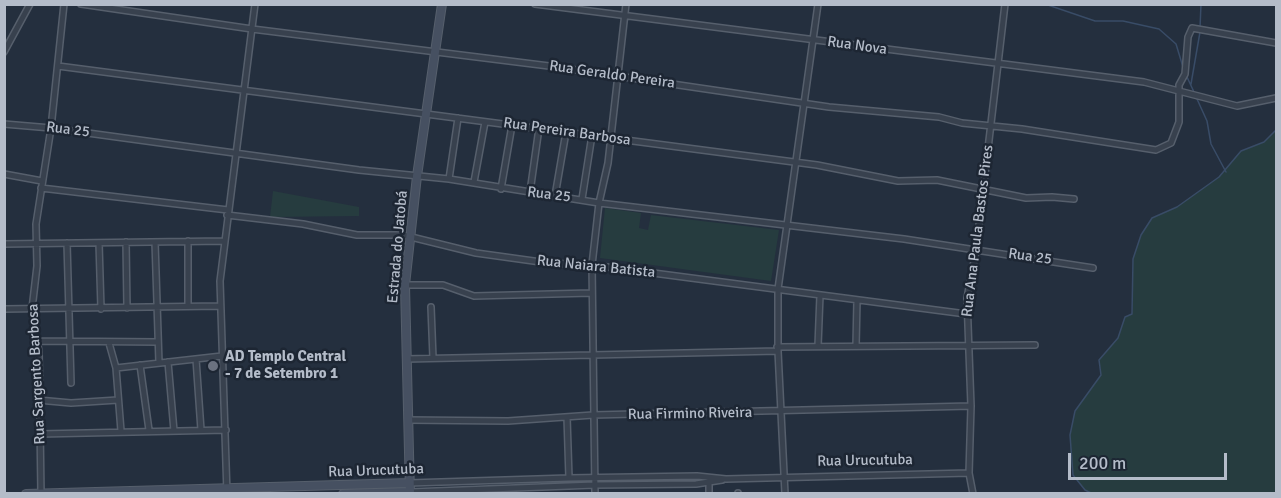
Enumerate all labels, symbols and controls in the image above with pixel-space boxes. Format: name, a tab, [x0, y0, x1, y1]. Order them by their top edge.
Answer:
street label: Rua Nova	[826, 33, 888, 59]
street label: Rua Geraldo Pereira	[548, 57, 676, 93]
street label: Rua Pereira Barbosa	[502, 114, 632, 150]
street label: Rua 25	[45, 118, 91, 142]
street label: Rua Ana Paula Bastos Pires	[959, 144, 997, 318]
street label: Rua 25	[526, 183, 572, 207]
street label: Estrada do Jatobá	[384, 190, 412, 304]
street label: Rua 25	[1007, 245, 1053, 269]
street label: Rua Naiara Batista	[536, 252, 656, 282]
street label: Rua Sargento Barbosa	[24, 303, 50, 445]
place label: AD Templo Central - 7 de Setembro 1	[225, 348, 346, 383]
marker: AD Templo Central - 7 de Setembro 1	[206, 359, 220, 373]
street label: Rua Firmino Riveira	[628, 404, 752, 424]
scale bar	[1071, 441, 1230, 479]
street label: Rua Urucutuba	[817, 451, 913, 471]
text: 200 m	[1079, 452, 1126, 474]
street label: Rua Urucutuba	[328, 460, 424, 482]

